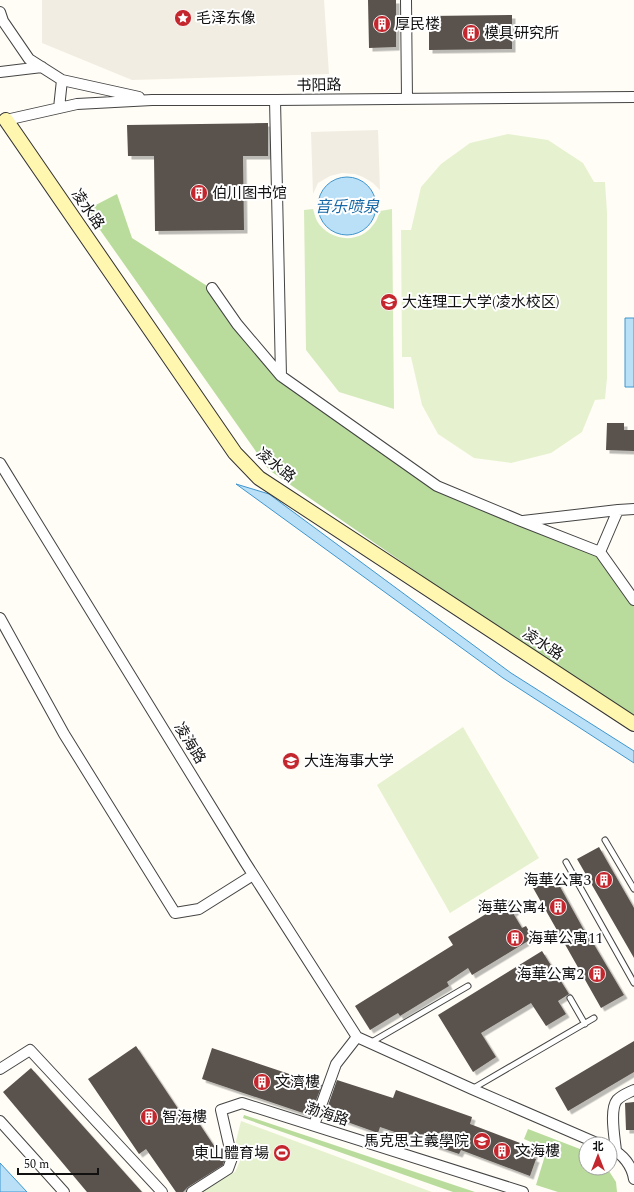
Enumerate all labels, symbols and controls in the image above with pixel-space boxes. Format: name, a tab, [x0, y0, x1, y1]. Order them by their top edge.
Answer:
place label: 毛泽东像	[196, 7, 256, 30]
place icon: 毛泽东像	[173, 8, 193, 28]
place label: 厚民楼	[395, 13, 440, 36]
building icon: 厚民楼	[372, 14, 392, 34]
place label: 模具研究所	[484, 22, 559, 45]
building icon: 模具研究所	[461, 23, 481, 43]
street label: 书阳路	[296, 74, 342, 97]
place label: 伯川图书馆	[212, 182, 287, 205]
building icon: 伯川图书馆	[189, 183, 209, 203]
street label: 凌水路	[65, 184, 110, 234]
water label: 音乐喷泉	[315, 195, 380, 219]
place label: 大连理工大学(凌水校区)	[402, 291, 560, 314]
school or university icon: 大连理工大学(凌水校区)	[379, 292, 399, 312]
street label: 凌水路	[251, 442, 300, 488]
street label: 凌水路	[518, 623, 568, 666]
street label: 凌海路	[168, 718, 211, 768]
place label: 大连海事大学	[304, 750, 394, 773]
school or university icon: 大连海事大学	[281, 751, 301, 771]
place label: 海華公寓3	[523, 869, 591, 892]
building icon: 海華公寓3	[594, 870, 614, 890]
place label: 海華公寓4	[477, 896, 545, 919]
building icon: 海華公寓4	[548, 897, 568, 917]
place label: 海華公寓11	[528, 927, 603, 950]
building icon: 海華公寓11	[505, 928, 525, 948]
place label: 海華公寓2	[516, 963, 584, 986]
building icon: 海華公寓2	[587, 964, 607, 984]
place label: 文濟樓	[275, 1071, 320, 1094]
building icon: 文濟樓	[252, 1072, 272, 1092]
street label: 渤海路	[302, 1097, 352, 1132]
place label: 智海樓	[162, 1106, 207, 1129]
building icon: 智海樓	[139, 1107, 159, 1127]
place label: 馬克思主義學院	[364, 1130, 469, 1153]
school or university icon: 馬克思主義學院	[472, 1131, 492, 1151]
north arrow	[578, 1136, 618, 1176]
text: 北	[593, 1138, 604, 1155]
place label: 文海樓	[515, 1140, 560, 1163]
building icon: 文海樓	[492, 1141, 512, 1161]
place label: 東山體育場	[194, 1142, 269, 1165]
sports icon: 東山體育場	[272, 1143, 292, 1163]
scale bar	[18, 1150, 98, 1176]
text: 50 m	[24, 1155, 49, 1174]

